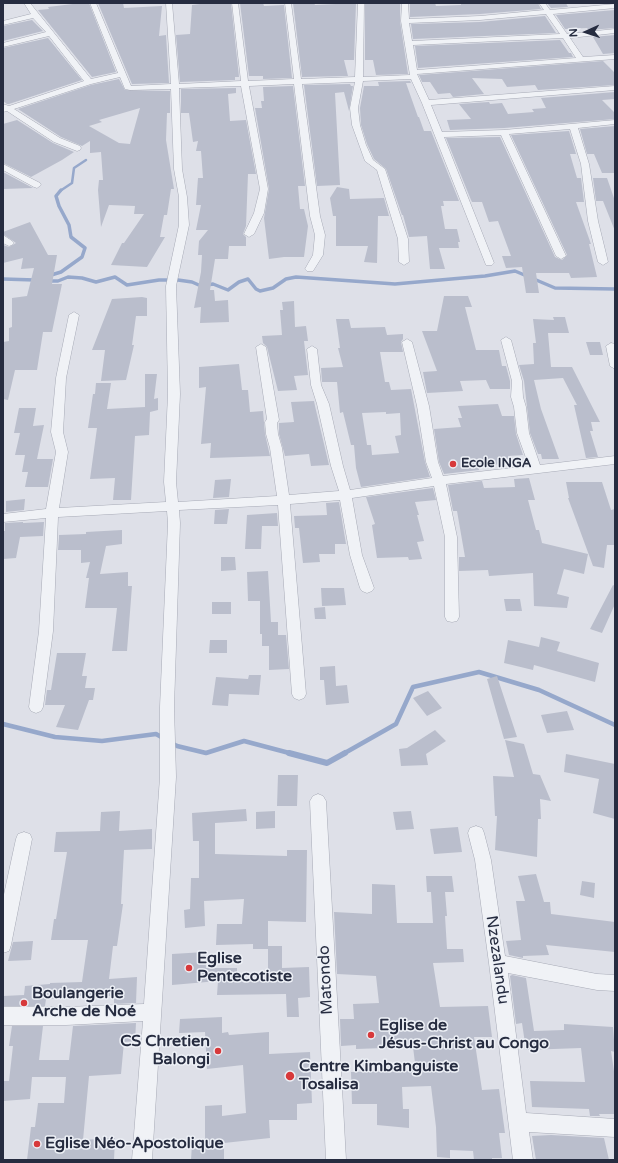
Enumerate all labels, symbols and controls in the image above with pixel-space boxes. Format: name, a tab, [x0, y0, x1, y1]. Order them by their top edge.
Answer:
north arrow	[566, 12, 606, 52]
text: N	[567, 28, 580, 37]
place label: Ecole INGA	[461, 456, 532, 472]
marker: Ecole INGA	[448, 459, 458, 469]
street label: Nzezalandu	[481, 914, 513, 1006]
street label: Matondo	[315, 945, 337, 1015]
place label: Eglise Pentecotiste	[197, 949, 292, 987]
marker: Eglise Pentecotiste	[184, 963, 194, 973]
place label: Boulangerie Arche de Noé	[32, 984, 136, 1022]
marker: Boulangerie Arche de Noé	[19, 998, 29, 1008]
place label: Eglise de Jésus-Christ au Congo	[379, 1016, 549, 1054]
marker: Eglise de Jésus-Christ au Congo	[366, 1030, 376, 1040]
place label: CS Chretien Balongi	[120, 1032, 210, 1070]
marker: CS Chretien Balongi	[213, 1046, 223, 1056]
place label: Centre Kimbanguiste Tosalisa	[299, 1057, 458, 1095]
marker: Centre Kimbanguiste Tosalisa	[284, 1070, 296, 1082]
place label: Eglise Néo-Apostolique	[45, 1134, 224, 1154]
marker: Eglise Néo-Apostolique	[32, 1139, 42, 1149]

